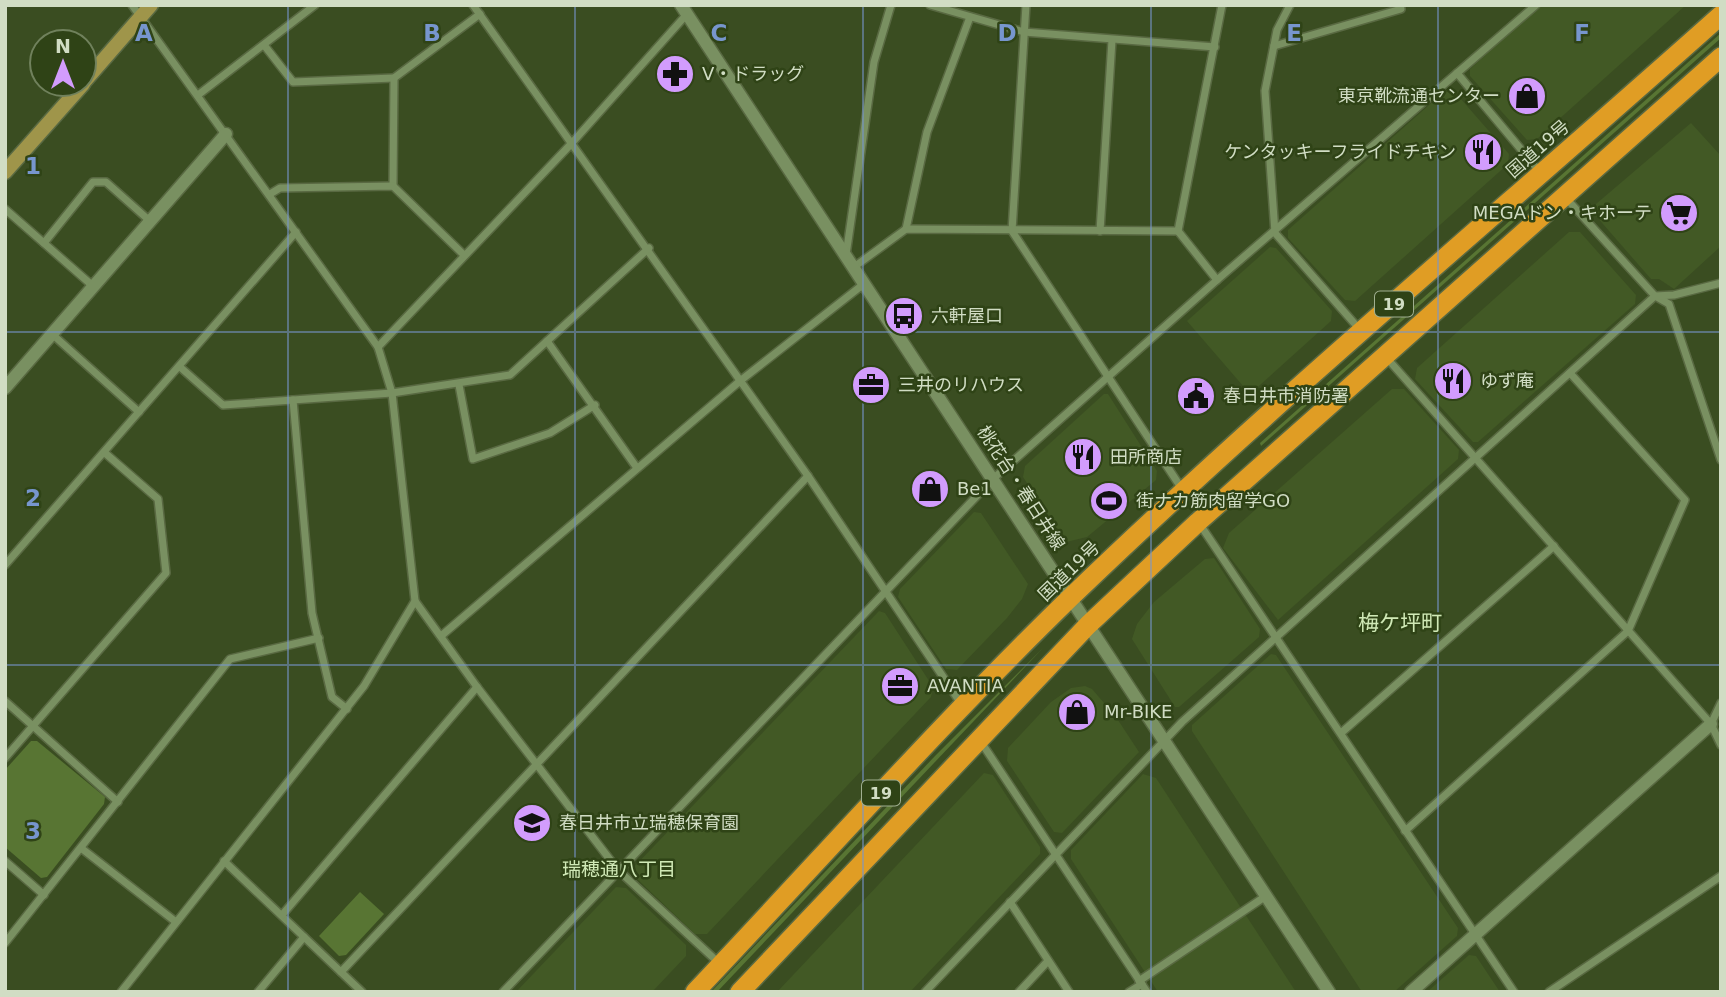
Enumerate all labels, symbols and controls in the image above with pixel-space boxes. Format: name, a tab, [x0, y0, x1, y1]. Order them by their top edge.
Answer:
text: A	[135, 20, 153, 46]
text: B	[423, 20, 441, 46]
text: C	[711, 20, 727, 46]
text: D	[997, 20, 1017, 46]
text: E	[1286, 20, 1302, 46]
text: F	[1574, 20, 1590, 46]
north arrow	[28, 28, 98, 98]
text: N	[55, 35, 71, 57]
pharmacy icon: V・ドラッグ	[654, 53, 696, 95]
place label: V・ドラッグ	[702, 63, 804, 84]
shop icon: 東京靴流通センター	[1506, 75, 1548, 117]
place label: 東京靴流通センター	[1338, 85, 1500, 106]
street label: 国道19号	[1502, 115, 1574, 182]
restaurant icon: ケンタッキーフライドチキン	[1462, 131, 1504, 173]
place label: ケンタッキーフライドチキン	[1224, 141, 1456, 162]
text: 1	[25, 153, 41, 179]
supermarket icon: MEGAドン・キホーテ	[1658, 192, 1700, 234]
place label: MEGAドン・キホーテ	[1473, 202, 1652, 223]
road number: 19	[1375, 292, 1413, 316]
bus stop icon: 六軒屋口	[883, 295, 925, 337]
place label: 六軒屋口	[931, 305, 1003, 326]
restaurant icon: ゆず庵	[1432, 360, 1474, 402]
office icon: 三井のリハウス	[850, 364, 892, 406]
place label: ゆず庵	[1480, 370, 1534, 391]
place label: 三井のリハウス	[898, 374, 1024, 395]
public building icon: 春日井市消防署	[1175, 375, 1217, 417]
place label: 春日井市消防署	[1223, 385, 1349, 406]
street label: 桃花台・春日井線	[973, 422, 1069, 554]
restaurant icon: 田所商店	[1062, 436, 1104, 478]
place label: 田所商店	[1110, 446, 1182, 467]
shop icon: Be1	[909, 468, 951, 510]
place label: Be1	[957, 478, 992, 499]
sports icon: 街ナカ筋肉留学GO	[1088, 480, 1130, 522]
text: 2	[25, 485, 41, 511]
place label: 街ナカ筋肉留学GO	[1136, 490, 1290, 511]
street label: 国道19号	[1034, 536, 1104, 605]
district label: 梅ケ坪町	[1358, 611, 1442, 635]
office icon: AVANTIA	[879, 665, 921, 707]
place label: AVANTIA	[927, 675, 1004, 696]
shop icon: Mr-BIKE	[1056, 691, 1098, 733]
place label: Mr-BIKE	[1104, 701, 1172, 722]
road number: 19	[862, 780, 900, 806]
school or university icon: 春日井市立瑞穂保育園	[511, 802, 553, 844]
place label: 春日井市立瑞穂保育園	[559, 812, 739, 833]
text: 3	[25, 818, 41, 844]
district label: 瑞穂通八丁目	[562, 858, 676, 880]

